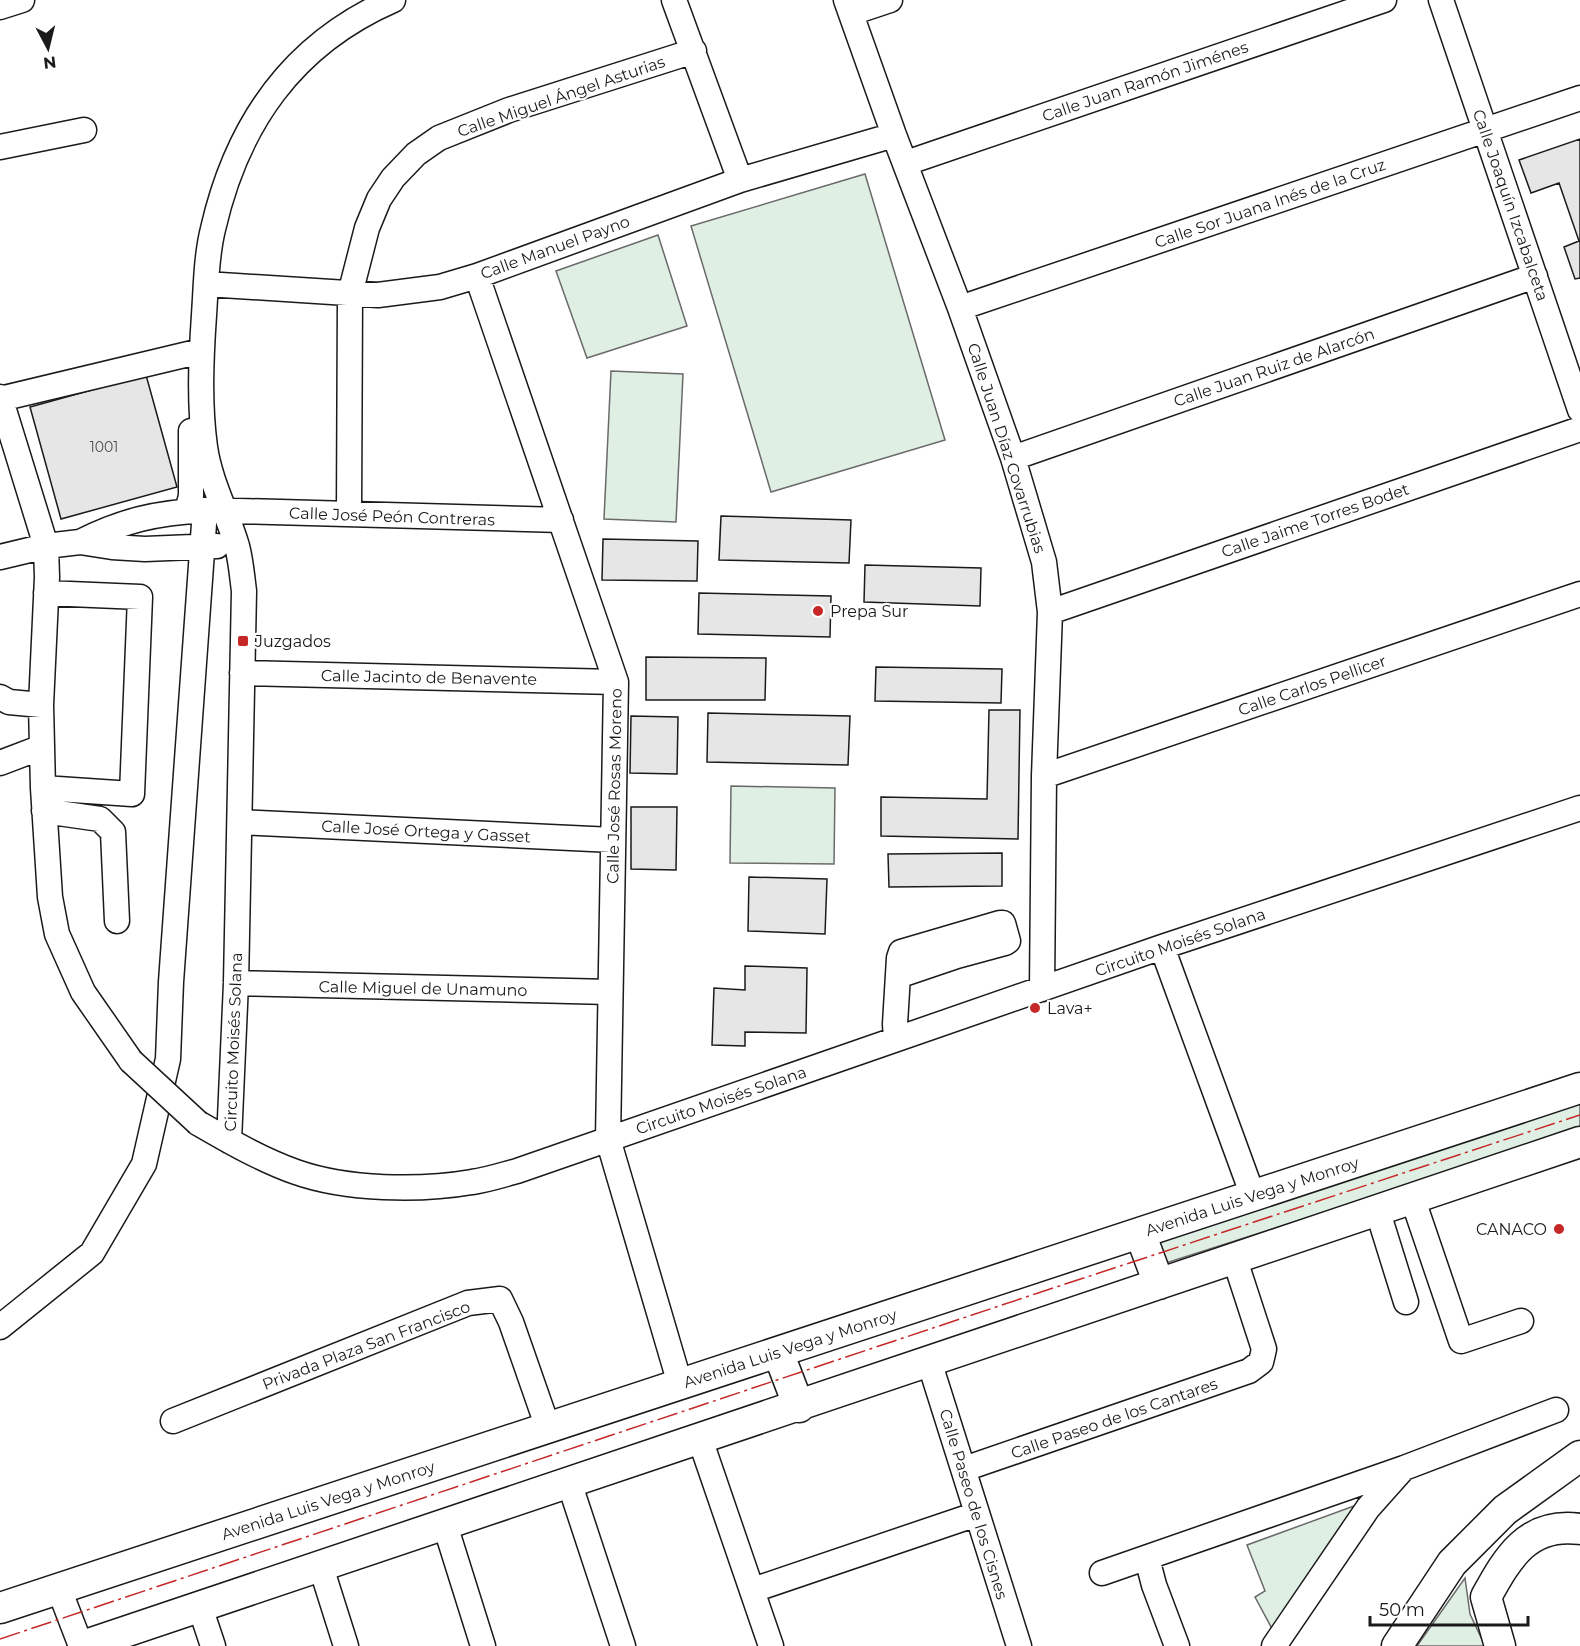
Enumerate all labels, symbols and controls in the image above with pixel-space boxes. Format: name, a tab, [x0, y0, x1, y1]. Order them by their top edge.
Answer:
north arrow	[18, 18, 78, 78]
street label: Calle Juan Ramón Jiménes	[1040, 37, 1251, 126]
text: N	[42, 52, 57, 73]
street label: Calle Miguel Ángel Asturias	[455, 52, 668, 141]
street label: Calle Joaquín Izcabalceta	[1469, 107, 1552, 304]
street label: Calle Sor Juana Inés de la Cruz	[1152, 155, 1388, 252]
street label: Calle Manuel Payno	[478, 212, 632, 283]
street label: Calle Juan Ruiz de Alarcón	[1171, 324, 1377, 411]
street label: Calle Juan Díaz Covarrubias	[963, 341, 1050, 556]
house number: 1001	[90, 438, 118, 456]
street label: Calle Jaime Torres Bodet	[1219, 479, 1412, 562]
street label: Calle José Peón Contreras	[289, 503, 495, 530]
place label: Prepa Sur	[830, 602, 908, 621]
marker: Prepa Sur	[811, 604, 825, 618]
place label: Juzgados	[254, 632, 331, 651]
marker: Juzgados	[236, 634, 250, 648]
street label: Calle Carlos Pellicer	[1236, 651, 1389, 720]
street label: Calle Jacinto de Benavente	[321, 666, 537, 689]
street label: Calle José Rosas Moreno	[603, 688, 626, 884]
street label: Calle José Ortega y Gasset	[321, 817, 532, 847]
street label: Circuito Moisés Solana	[1092, 904, 1268, 981]
street label: Circuito Moisés Solana	[221, 952, 246, 1132]
street label: Calle Miguel de Unamuno	[318, 977, 528, 1000]
place label: Lava+	[1047, 999, 1093, 1018]
marker: Lava+	[1028, 1001, 1042, 1015]
street label: Circuito Moisés Solana	[633, 1062, 809, 1139]
street label: Avenida Luis Vega y Monroy	[1143, 1153, 1362, 1240]
place label: CANACO	[1476, 1220, 1547, 1239]
marker: CANACO	[1552, 1222, 1566, 1236]
street label: Privada Plaza San Francisco	[260, 1297, 473, 1394]
street label: Avenida Luis Vega y Monroy	[681, 1305, 900, 1392]
street label: Calle Paseo de los Cantares	[1008, 1374, 1220, 1463]
street label: Calle Paseo de los Cisnes	[935, 1407, 1012, 1602]
street label: Avenida Luis Vega y Monroy	[219, 1457, 438, 1544]
scale bar	[1370, 1589, 1528, 1627]
text: 50 m	[1379, 1599, 1425, 1621]

